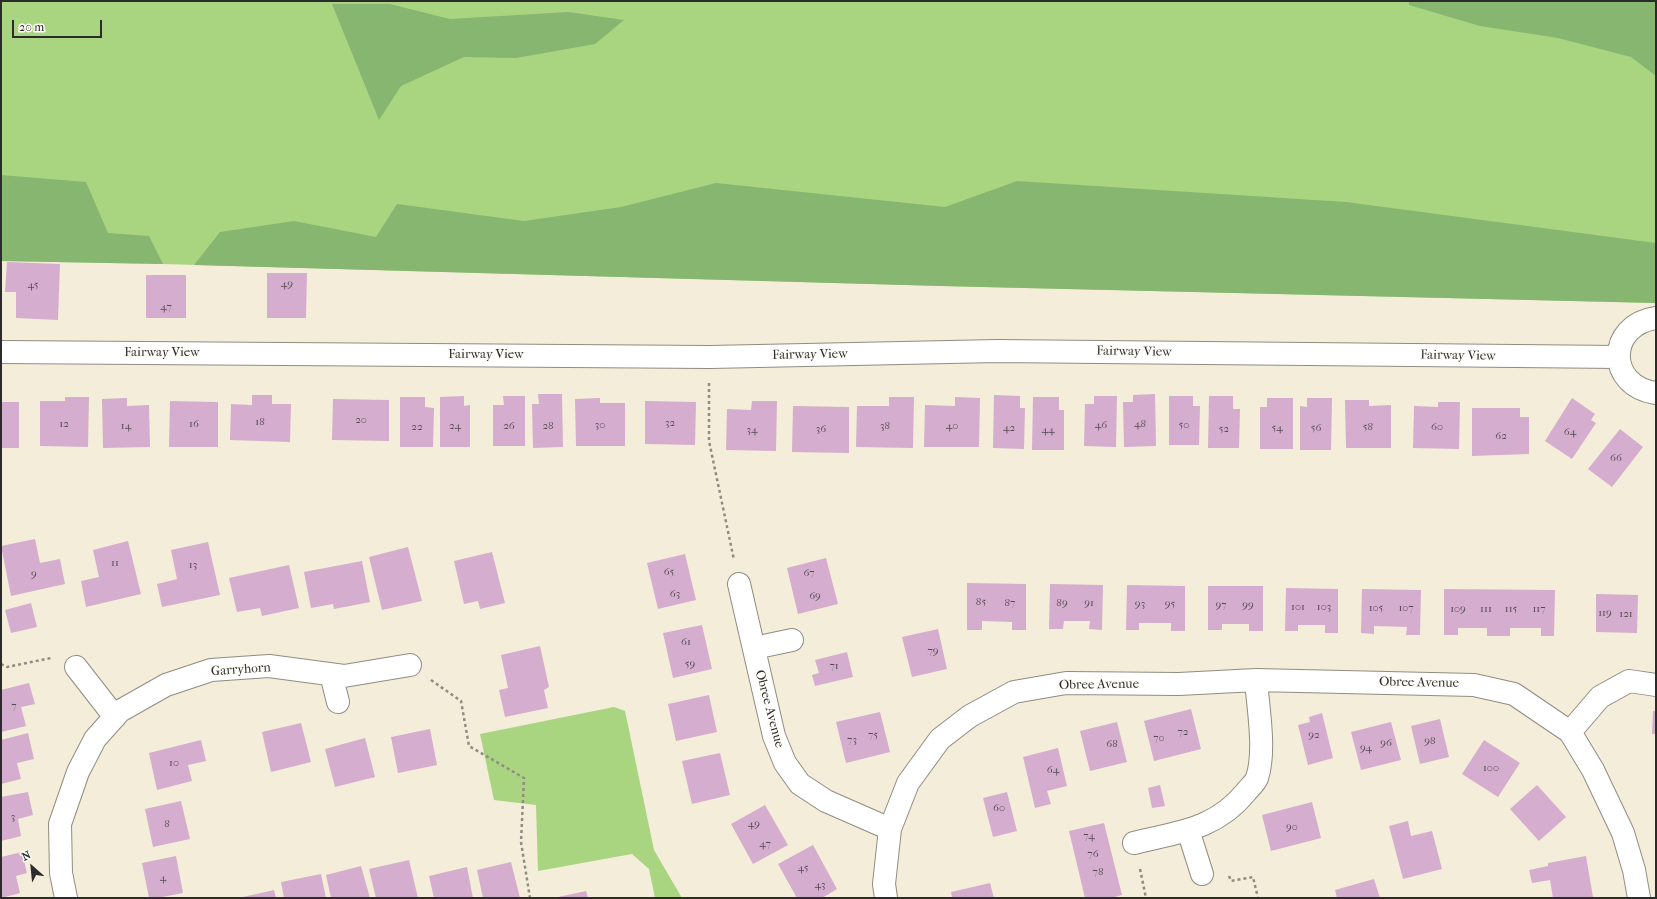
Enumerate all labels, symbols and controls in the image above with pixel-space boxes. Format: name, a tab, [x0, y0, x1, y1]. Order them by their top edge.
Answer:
scale bar	[14, 12, 104, 38]
text: 20 m	[19, 20, 44, 34]
house number: 49	[281, 277, 293, 291]
house number: 45	[28, 278, 38, 292]
house number: 47	[160, 300, 172, 314]
street label: Fairway View	[1096, 344, 1172, 360]
street label: Fairway View	[124, 345, 200, 361]
street label: Fairway View	[448, 347, 524, 363]
street label: Fairway View	[772, 347, 848, 363]
street label: Fairway View	[1420, 348, 1496, 364]
house number: 20	[355, 413, 367, 427]
house number: 18	[255, 415, 265, 429]
house number: 32	[665, 416, 675, 430]
house number: 12	[59, 417, 69, 431]
house number: 16	[189, 417, 199, 431]
house number: 48	[1134, 417, 1146, 431]
house number: 30	[595, 418, 605, 432]
house number: 46	[1095, 418, 1107, 432]
house number: 50	[1179, 418, 1189, 432]
house number: 14	[121, 419, 131, 433]
house number: 24	[449, 419, 461, 433]
house number: 26	[503, 419, 515, 433]
house number: 28	[542, 419, 554, 433]
house number: 38	[880, 419, 890, 433]
house number: 40	[946, 419, 958, 433]
house number: 22	[411, 420, 423, 434]
house number: 58	[1363, 420, 1373, 434]
house number: 60	[1431, 420, 1443, 434]
house number: 42	[1003, 421, 1015, 435]
house number: 54	[1271, 421, 1283, 435]
house number: 56	[1311, 421, 1321, 435]
house number: 36	[816, 422, 826, 436]
house number: 52	[1219, 422, 1229, 436]
house number: 34	[746, 423, 758, 437]
house number: 44	[1041, 423, 1055, 437]
house number: 64	[1564, 425, 1576, 439]
house number: 62	[1495, 429, 1507, 443]
house number: 66	[1610, 451, 1622, 465]
house number: 11	[111, 556, 119, 570]
house number: 13	[189, 558, 197, 572]
house number: 65	[664, 565, 674, 579]
house number: 67	[803, 566, 815, 580]
house number: 9	[31, 567, 37, 581]
house number: 63	[670, 587, 680, 601]
house number: 69	[809, 589, 821, 603]
house number: 85	[976, 595, 986, 609]
house number: 87	[1005, 596, 1015, 610]
house number: 89	[1056, 596, 1068, 610]
house number: 91	[1084, 596, 1094, 610]
house number: 93	[1135, 597, 1145, 611]
house number: 95	[1165, 597, 1175, 611]
house number: 97	[1215, 598, 1227, 612]
house number: 99	[1242, 598, 1254, 612]
house number: 101	[1291, 600, 1305, 614]
house number: 103	[1317, 600, 1331, 614]
house number: 105	[1369, 601, 1383, 615]
house number: 107	[1398, 601, 1414, 615]
house number: 109	[1450, 602, 1466, 616]
house number: 111	[1480, 602, 1492, 616]
house number: 115	[1505, 602, 1517, 616]
house number: 117	[1532, 602, 1546, 616]
house number: 119	[1598, 606, 1612, 620]
house number: 121	[1619, 607, 1633, 621]
house number: 61	[681, 635, 691, 649]
house number: 79	[927, 644, 939, 658]
house number: 59	[685, 657, 695, 671]
house number: 71	[829, 659, 839, 673]
street label: Garryhorn	[211, 660, 271, 680]
street label: Obree Avenue	[751, 668, 787, 750]
street label: Obree Avenue	[1379, 675, 1459, 691]
street label: Obree Avenue	[1059, 677, 1139, 693]
house number: 7	[11, 699, 17, 713]
house number: 72	[1178, 725, 1188, 739]
house number: 75	[868, 728, 878, 742]
house number: 92	[1308, 728, 1320, 742]
house number: 70	[1153, 731, 1165, 745]
house number: 73	[847, 733, 857, 747]
house number: 98	[1424, 734, 1436, 748]
house number: 96	[1380, 736, 1392, 750]
house number: 68	[1106, 737, 1118, 751]
house number: 94	[1360, 741, 1372, 755]
house number: 10	[169, 756, 179, 770]
house number: 100	[1483, 761, 1499, 775]
house number: 64	[1047, 763, 1059, 777]
house number: 60	[993, 801, 1005, 815]
house number: 3	[11, 810, 15, 824]
house number: 8	[164, 817, 170, 831]
house number: 49	[748, 817, 760, 831]
house number: 90	[1286, 820, 1298, 834]
house number: 74	[1083, 829, 1095, 843]
house number: 47	[759, 837, 771, 851]
north arrow	[12, 847, 52, 887]
house number: 76	[1087, 847, 1099, 861]
text: N	[20, 848, 33, 864]
house number: 45	[798, 861, 808, 875]
house number: 78	[1093, 865, 1103, 879]
house number: 4	[160, 871, 166, 885]
house number: 43	[814, 878, 826, 892]

